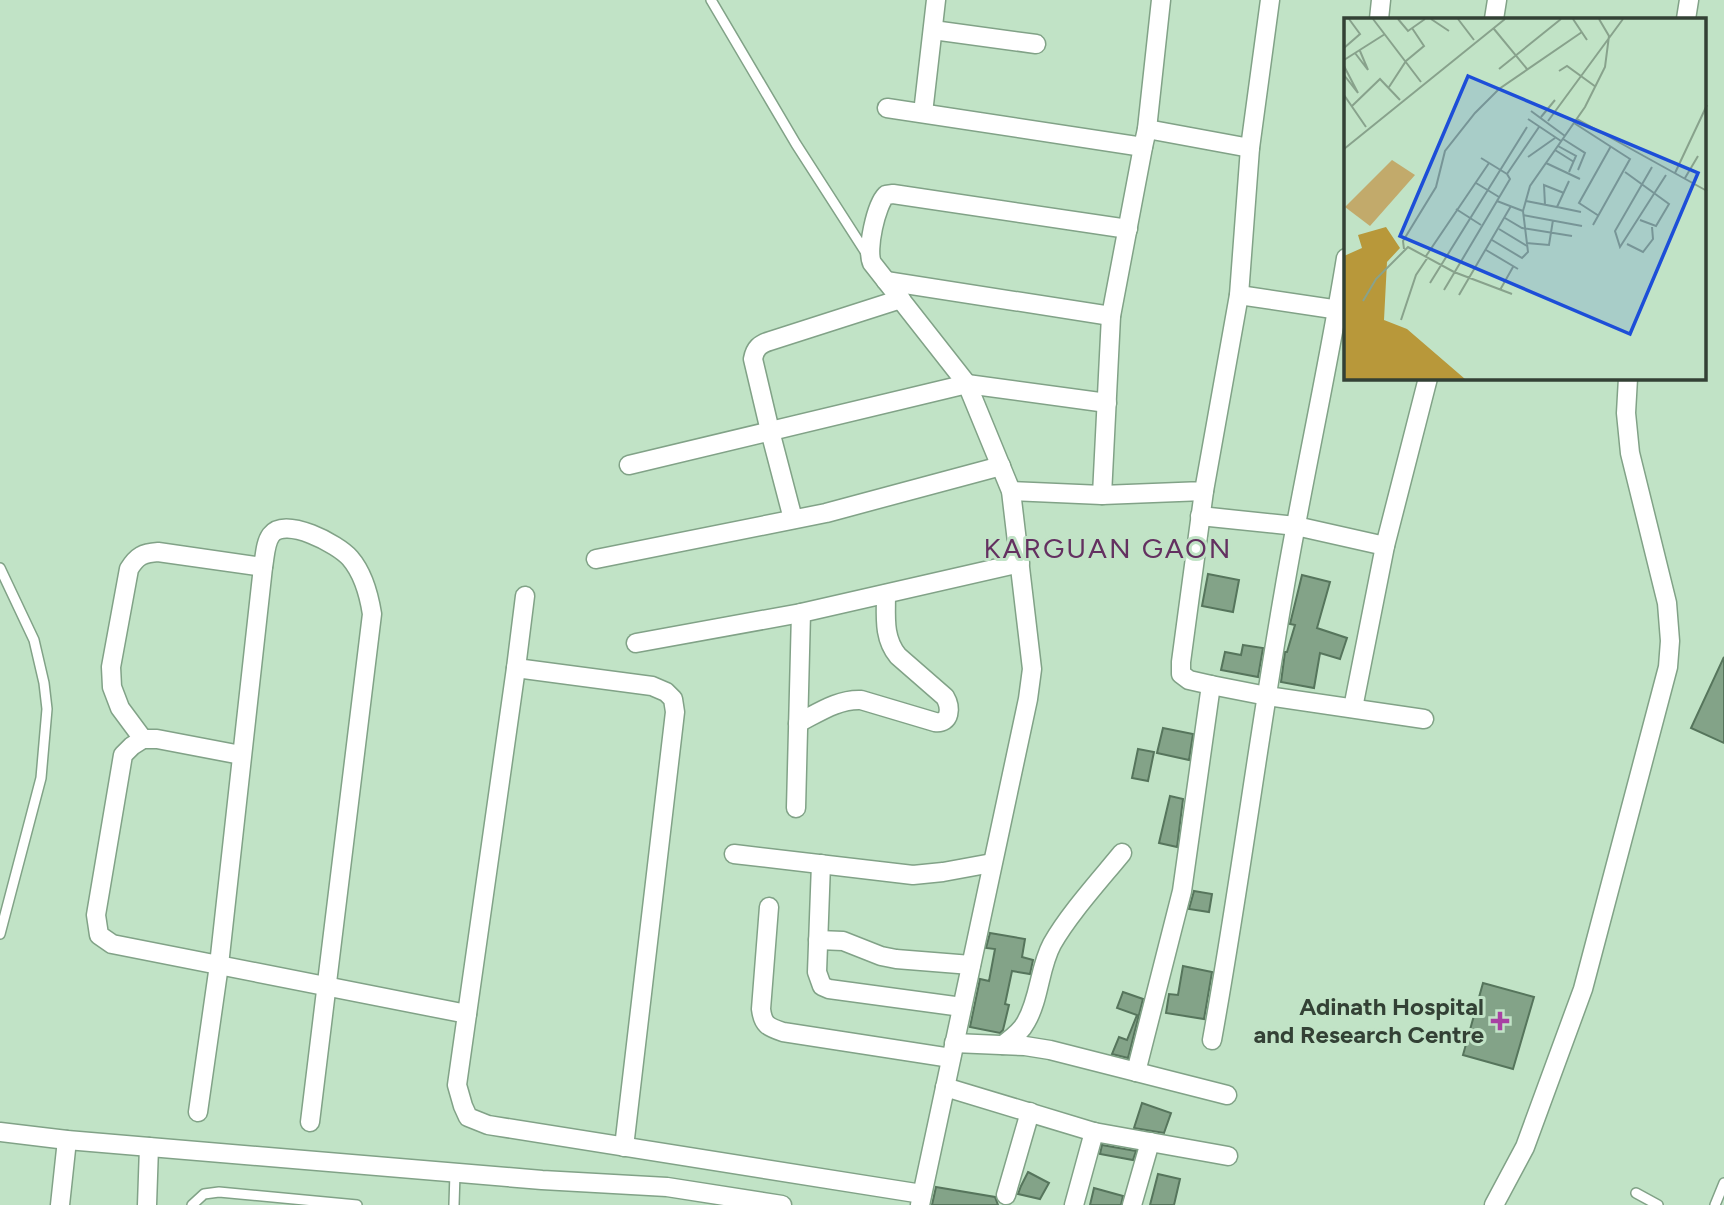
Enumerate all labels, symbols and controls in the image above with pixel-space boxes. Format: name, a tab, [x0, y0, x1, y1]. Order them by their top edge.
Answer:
inset map	[1344, 18, 1706, 380]
district label: KARGUAN GAON	[983, 531, 1233, 565]
place label: Adinath Hospital and Research Centre	[1254, 992, 1484, 1049]
marker: Adinath Hospital and Research Centre	[1490, 1011, 1510, 1031]

